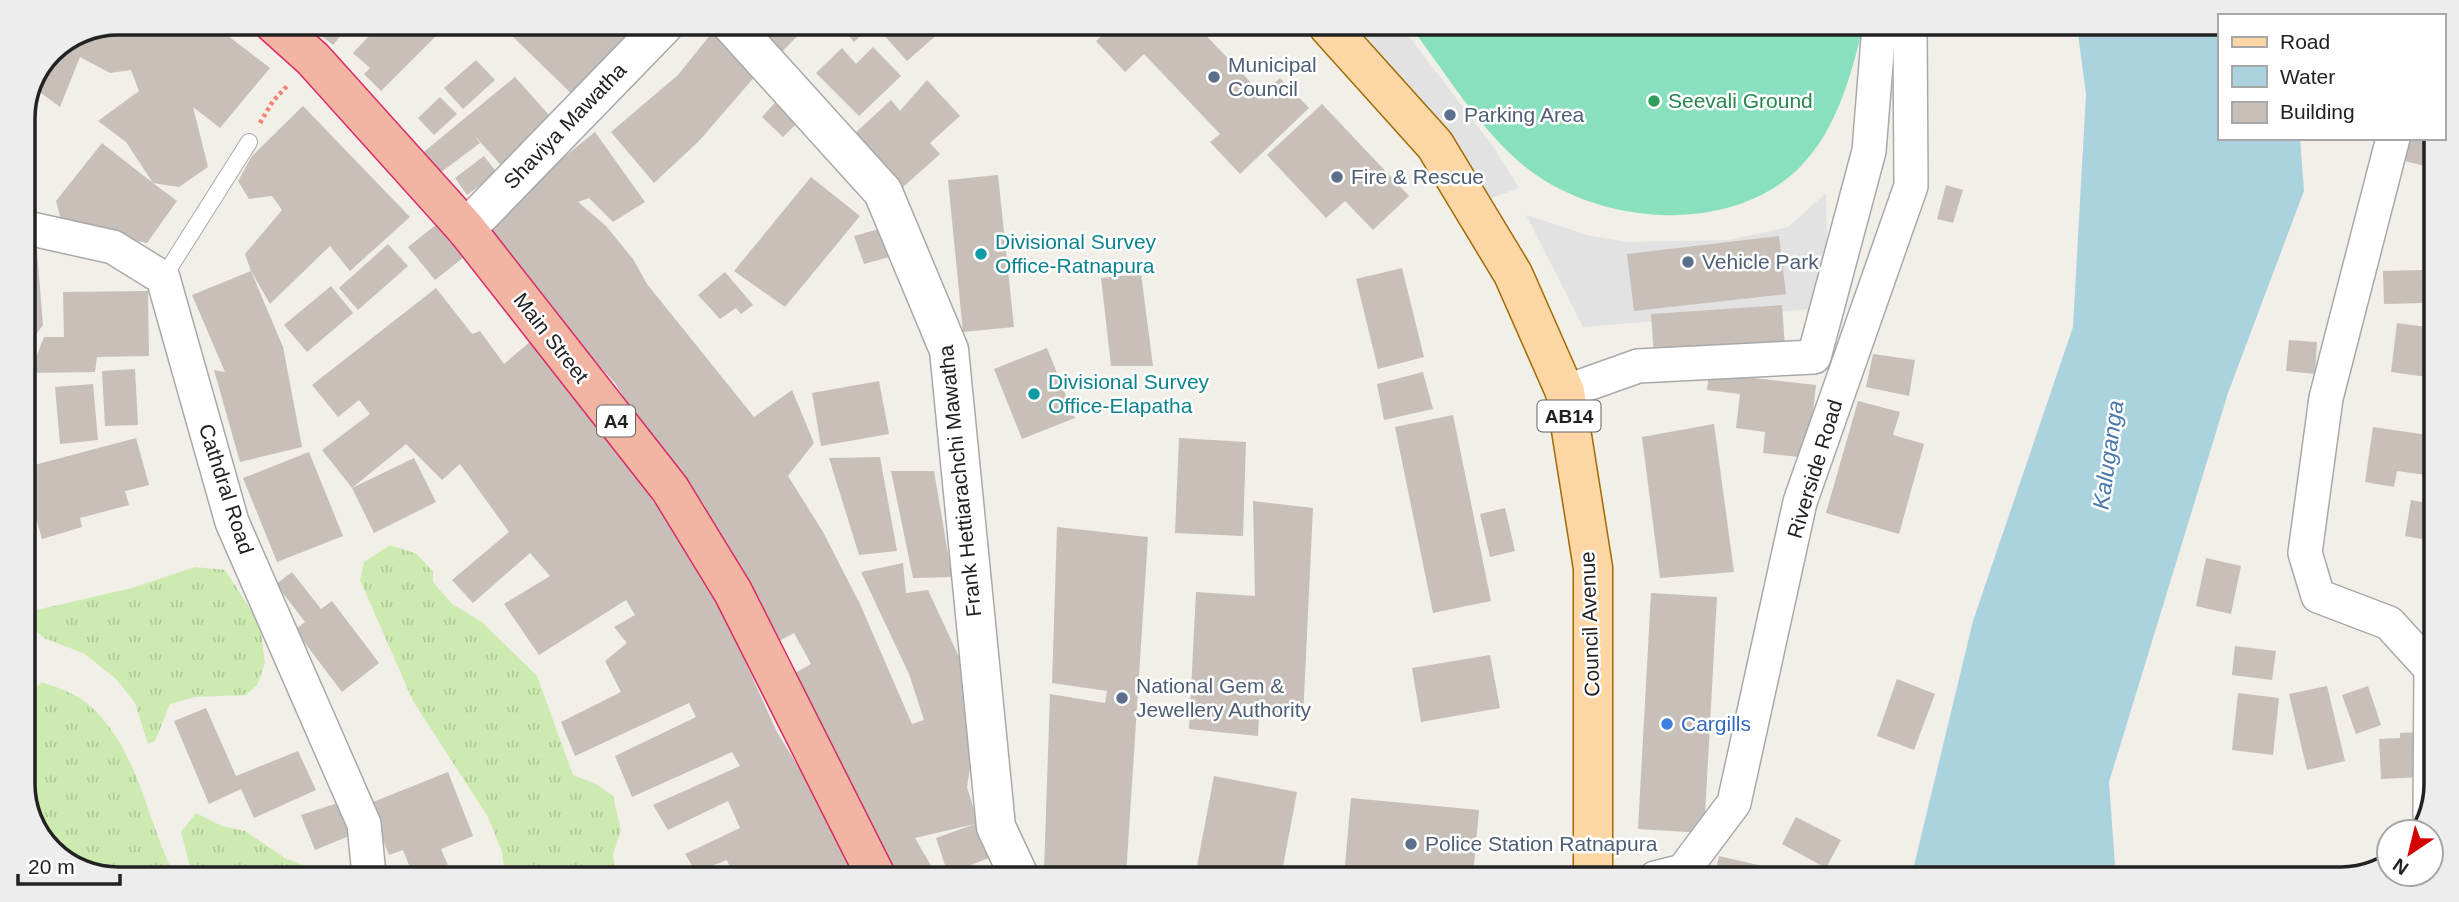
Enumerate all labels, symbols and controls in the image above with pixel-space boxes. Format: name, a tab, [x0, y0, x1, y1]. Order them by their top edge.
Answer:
legend	[2218, 14, 2445, 140]
text: Road	[2280, 30, 2330, 53]
place label: Municipal Council	[1228, 53, 1317, 100]
street label: Shaviya Mawatha	[499, 58, 631, 193]
text: Water	[2280, 65, 2335, 88]
marker: Municipal Council	[1206, 69, 1222, 85]
place label: Seevali Ground	[1668, 89, 1813, 112]
marker: Seevali Ground	[1646, 93, 1662, 109]
text: Building	[2280, 100, 2355, 123]
place label: Parking Area	[1464, 103, 1585, 126]
marker: Parking Area	[1442, 107, 1458, 123]
place label: Fire & Rescue	[1351, 165, 1484, 188]
marker: Fire & Rescue	[1329, 169, 1345, 185]
place label: Divisional Survey Office-Ratnapura	[995, 230, 1157, 277]
marker: Divisional Survey Office-Ratnapura	[973, 246, 989, 262]
place label: Vehicle Park	[1702, 250, 1819, 273]
marker: Vehicle Park	[1680, 254, 1696, 270]
street label: Main Street	[509, 288, 594, 387]
street label: Frank Hettiarachchi Mawatha	[934, 344, 985, 618]
place label: Divisional Survey Office-Elapatha	[1048, 370, 1210, 417]
marker: Divisional Survey Office-Elapatha	[1026, 386, 1042, 402]
street label: Riverside Road	[1783, 397, 1847, 541]
water label: Kaluganga	[2087, 399, 2129, 511]
road number: AB14	[1538, 400, 1600, 432]
road number: A4	[597, 406, 635, 436]
street label: Cathdral Road	[195, 421, 258, 557]
street label: Council Avenue	[1575, 551, 1604, 697]
place label: National Gem & Jewellery Authority	[1136, 674, 1312, 721]
marker: National Gem & Jewellery Authority	[1114, 690, 1130, 706]
place label: Cargills	[1681, 712, 1751, 735]
marker: Cargills	[1659, 716, 1675, 732]
north arrow	[2375, 818, 2445, 888]
place label: Police Station Ratnapura	[1425, 832, 1658, 855]
marker: Police Station Ratnapura	[1403, 836, 1419, 852]
scale bar	[18, 842, 119, 886]
text: N	[2389, 854, 2412, 879]
text: 20 m	[28, 855, 75, 878]

